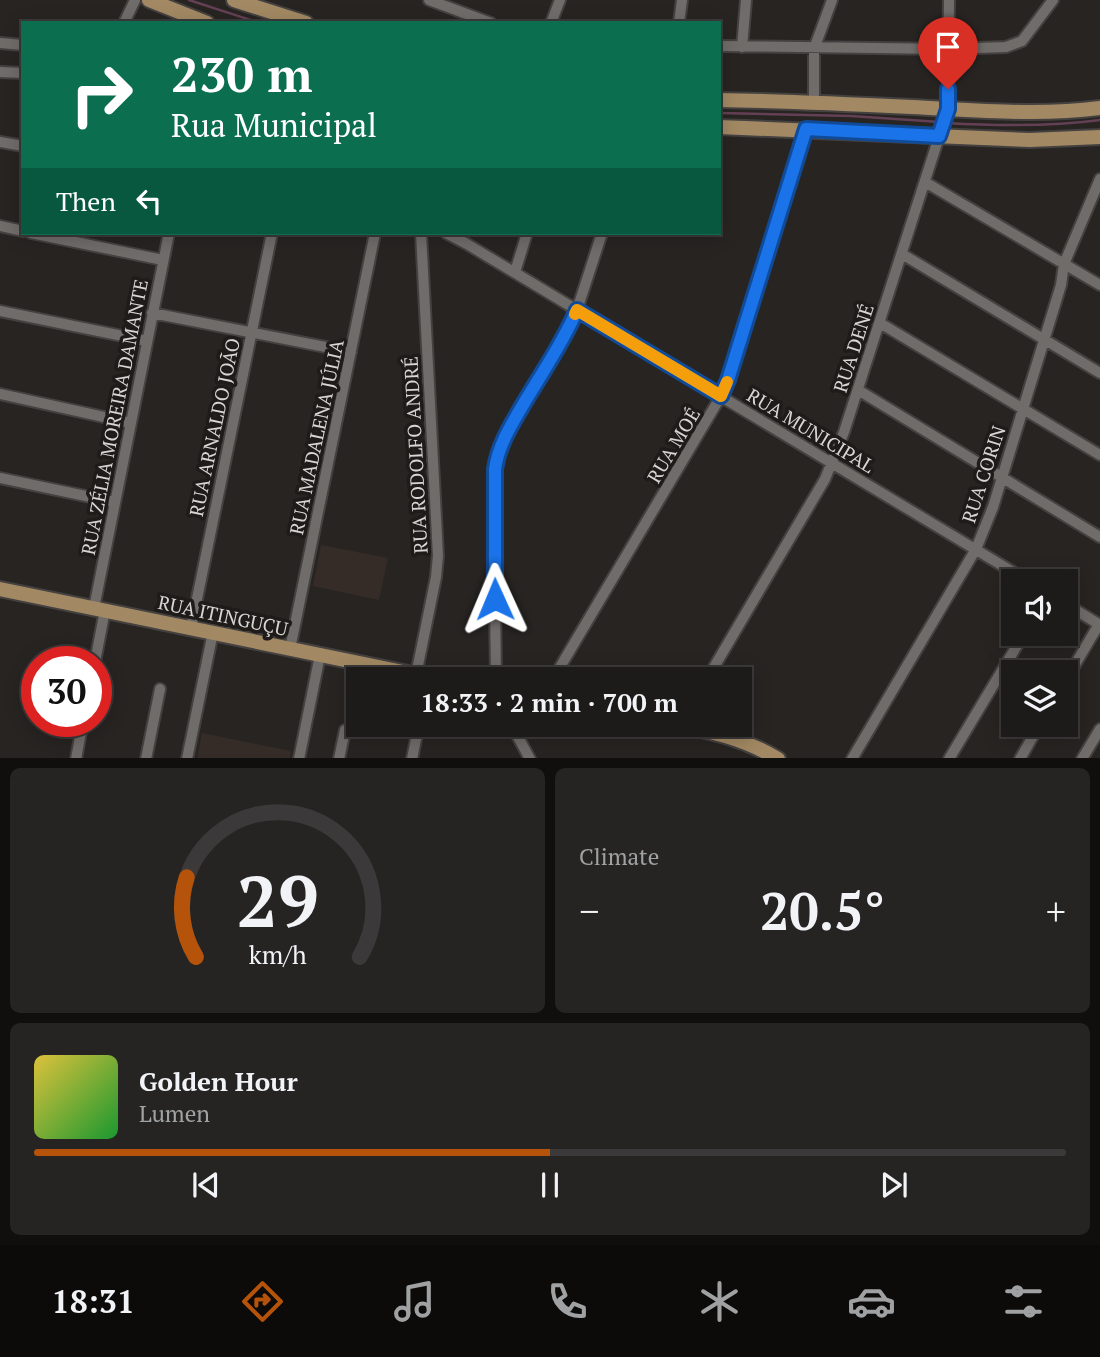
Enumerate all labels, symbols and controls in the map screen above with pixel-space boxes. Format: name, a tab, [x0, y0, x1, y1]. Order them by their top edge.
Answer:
pin	[918, 17, 978, 89]
icon: arrive	[929, 28, 967, 66]
text: 230 m	[171, 41, 313, 106]
icon: right	[56, 49, 147, 140]
text: Rua Municipal	[171, 104, 377, 146]
icon: left	[130, 182, 168, 220]
text: Then	[56, 184, 116, 218]
street label: RUA ZÉLIA MOREIRA DAMANTE	[75, 277, 153, 557]
street label: RUA DENÉ	[827, 301, 879, 395]
street label: RUA ARNALDO JOÃO	[183, 335, 245, 519]
street label: RUA MADALENA JÚLIA	[283, 337, 349, 537]
street label: RUA RODOLFO ANDRÉ	[397, 356, 433, 554]
street label: RUA MUNICIPAL	[743, 382, 880, 478]
street label: RUA MOÉ	[641, 403, 705, 487]
street label: RUA CORIN	[956, 422, 1010, 526]
position arrow	[458, 562, 532, 636]
map controls	[1001, 569, 1078, 737]
button: sound	[1001, 569, 1078, 646]
street label: RUA ITINGUÇU	[156, 589, 290, 641]
speed limit sign: 30	[21, 646, 112, 737]
button: layers	[1001, 660, 1078, 737]
text: 18:33 · 2 min · 700 m	[420, 685, 678, 719]
text: Climate	[579, 841, 659, 872]
text: 29	[236, 851, 319, 948]
text: 20.5°	[760, 876, 885, 945]
text: −	[579, 886, 599, 936]
text: +	[1046, 886, 1066, 936]
text: km/h	[249, 937, 307, 970]
text: Golden Hour	[139, 1064, 298, 1098]
text: Lumen	[139, 1098, 210, 1129]
icon: previous	[187, 1166, 225, 1204]
icon: pause	[531, 1166, 569, 1204]
icon: next	[875, 1166, 913, 1204]
icon: directions	[238, 1277, 287, 1326]
icon: music	[390, 1277, 439, 1326]
icon: phone	[543, 1277, 592, 1326]
icon: climate	[695, 1277, 744, 1326]
icon: car	[847, 1277, 896, 1326]
icon: filters	[999, 1277, 1048, 1326]
text: 18:31	[52, 1280, 135, 1322]

